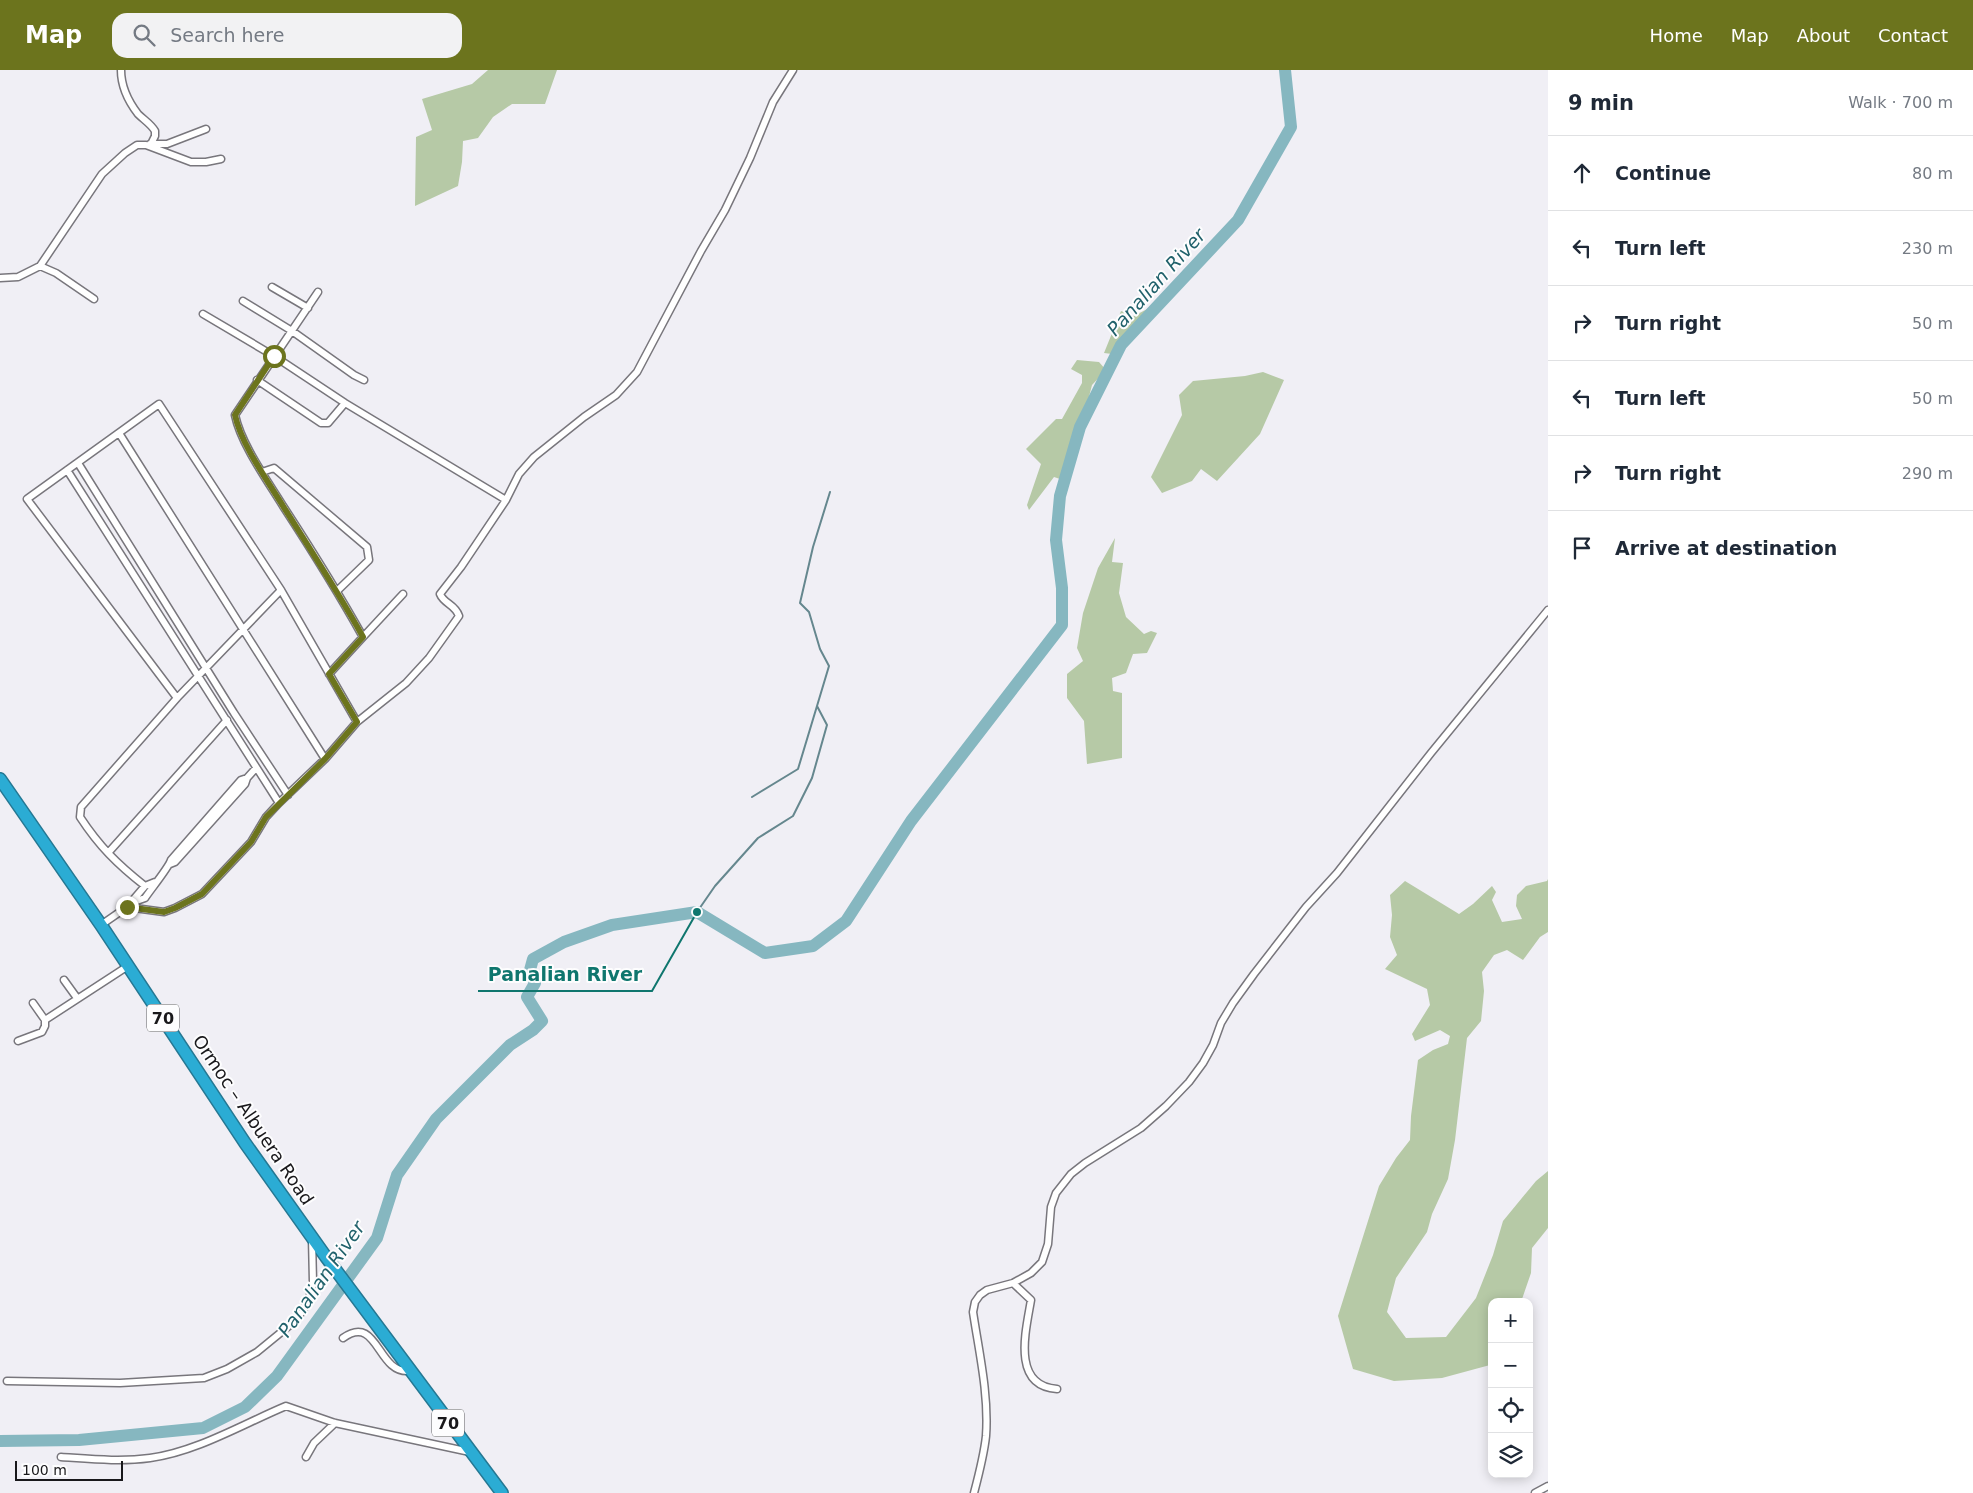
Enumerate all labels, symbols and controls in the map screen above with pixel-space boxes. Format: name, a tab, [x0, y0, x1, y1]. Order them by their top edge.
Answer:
search box	[112, 13, 462, 58]
text: Map	[25, 21, 82, 49]
icon: search	[130, 21, 158, 49]
text: Search here	[170, 24, 284, 46]
text: Home	[1650, 25, 1703, 46]
text: Map	[1731, 25, 1769, 46]
text: About	[1797, 25, 1850, 46]
text: Contact	[1878, 25, 1948, 46]
text: 9 min	[1568, 91, 1634, 115]
text: Walk · 700 m	[1848, 93, 1953, 112]
icon: ahead	[1568, 159, 1596, 187]
text: Continue	[1615, 162, 1711, 184]
text: 80 m	[1912, 164, 1953, 183]
water label: Panalian River	[1102, 223, 1211, 340]
icon: left	[1568, 234, 1596, 262]
text: Turn left	[1615, 237, 1706, 259]
text: 230 m	[1902, 239, 1953, 258]
icon: right	[1568, 309, 1596, 337]
text: Turn right	[1615, 312, 1721, 334]
text: 50 m	[1912, 314, 1953, 333]
route start	[263, 345, 286, 368]
icon: left	[1568, 384, 1596, 412]
text: Turn left	[1615, 387, 1706, 409]
text: 50 m	[1912, 389, 1953, 408]
icon: right	[1568, 459, 1596, 487]
text: Turn right	[1615, 462, 1721, 484]
text: 290 m	[1902, 464, 1953, 483]
icon: arrive	[1568, 534, 1596, 562]
text: Arrive at destination	[1615, 537, 1837, 559]
route end	[116, 896, 139, 919]
callout: Panalian River	[478, 957, 652, 991]
text: Panalian River	[488, 963, 643, 985]
road number: 70	[147, 1004, 179, 1031]
street label: Ormoc – Albuera Road	[189, 1031, 318, 1209]
water label: Panalian River	[273, 1216, 370, 1341]
map controls	[1488, 1298, 1533, 1478]
button: +	[1488, 1298, 1533, 1343]
button: −	[1488, 1343, 1533, 1388]
button: locate	[1488, 1388, 1533, 1433]
road number: 70	[432, 1410, 464, 1436]
button: layers	[1488, 1433, 1533, 1478]
scale bar	[15, 1458, 122, 1481]
text: 100 m	[22, 1462, 67, 1478]

